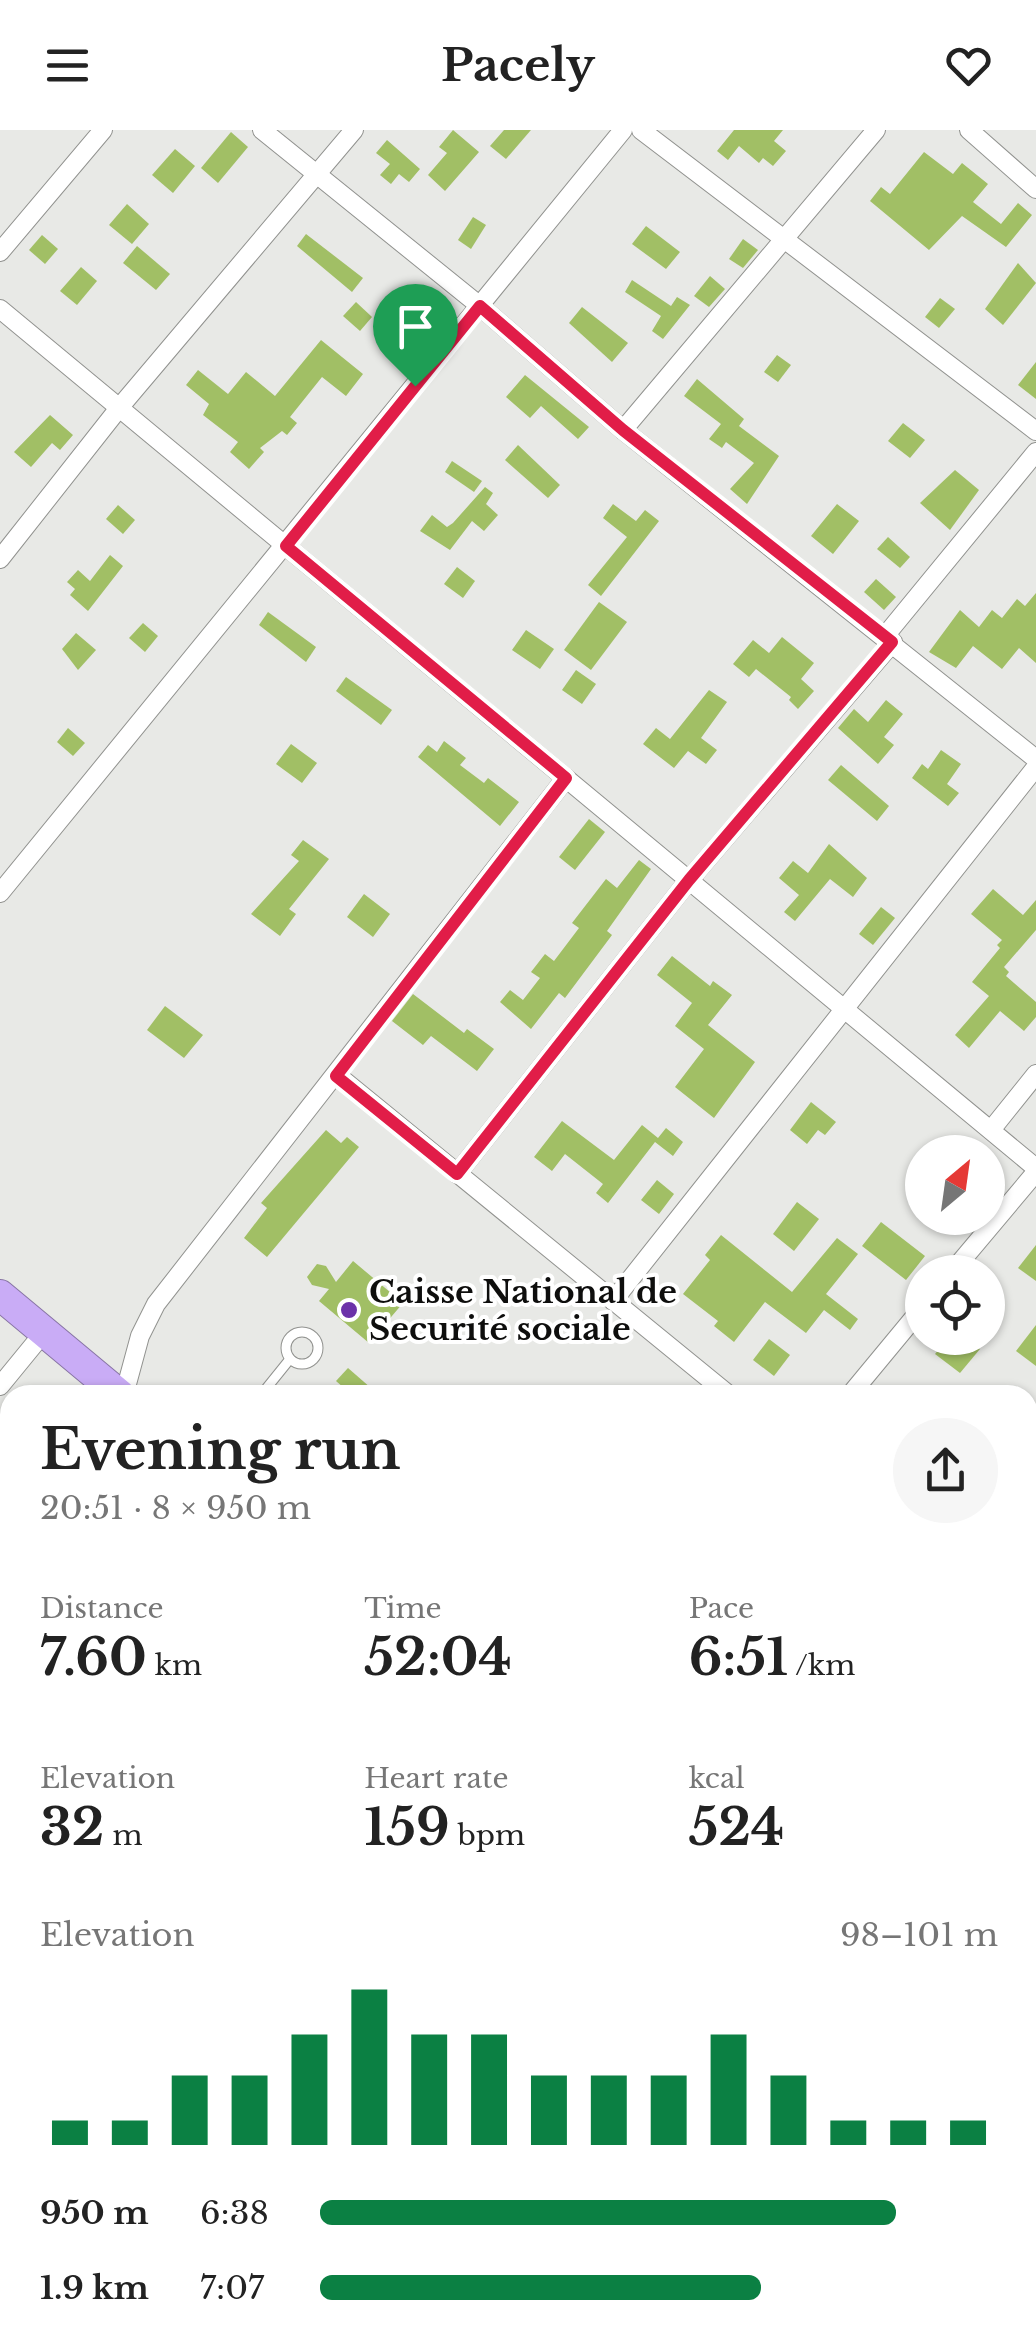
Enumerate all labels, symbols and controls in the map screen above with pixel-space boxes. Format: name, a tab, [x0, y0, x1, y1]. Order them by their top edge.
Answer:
text: Pacely	[441, 37, 595, 93]
icon: menu	[40, 38, 95, 93]
icon: heart	[941, 38, 996, 93]
pin	[373, 284, 458, 387]
icon: arrive	[388, 299, 443, 354]
north arrow	[905, 1135, 1005, 1235]
map controls	[905, 1135, 1005, 1355]
button: locate	[905, 1255, 1005, 1355]
place label: Caisse National de Securité sociale	[369, 1272, 677, 1349]
marker: Caisse National de Securité sociale	[338, 1299, 360, 1321]
text: Evening run	[40, 1416, 400, 1484]
button: share	[893, 1418, 998, 1523]
text: 20:51 · 8 × 950 m	[40, 1488, 311, 1528]
text: Distance	[40, 1591, 163, 1626]
text: Time	[364, 1591, 442, 1626]
text: Pace	[689, 1591, 754, 1626]
text: 7.60	[40, 1626, 147, 1689]
text: 52:04	[364, 1626, 512, 1689]
text: 6:51	[689, 1626, 788, 1689]
text: km	[147, 1648, 202, 1683]
text: /km	[788, 1648, 855, 1683]
text: Elevation	[40, 1761, 175, 1796]
text: Heart rate	[364, 1761, 509, 1796]
text: kcal	[689, 1761, 745, 1796]
text: 32	[40, 1796, 104, 1859]
text: 159	[364, 1796, 450, 1859]
text: 524	[689, 1796, 784, 1859]
text: m	[104, 1818, 143, 1853]
text: bpm	[450, 1818, 525, 1853]
text: Elevation	[40, 1915, 194, 1955]
text: 98–101 m	[840, 1915, 998, 1955]
text: 950 m	[40, 2193, 149, 2233]
text: 6:38	[200, 2193, 269, 2233]
text: 1.9 km	[40, 2268, 149, 2308]
text: 7:07	[200, 2268, 264, 2308]

